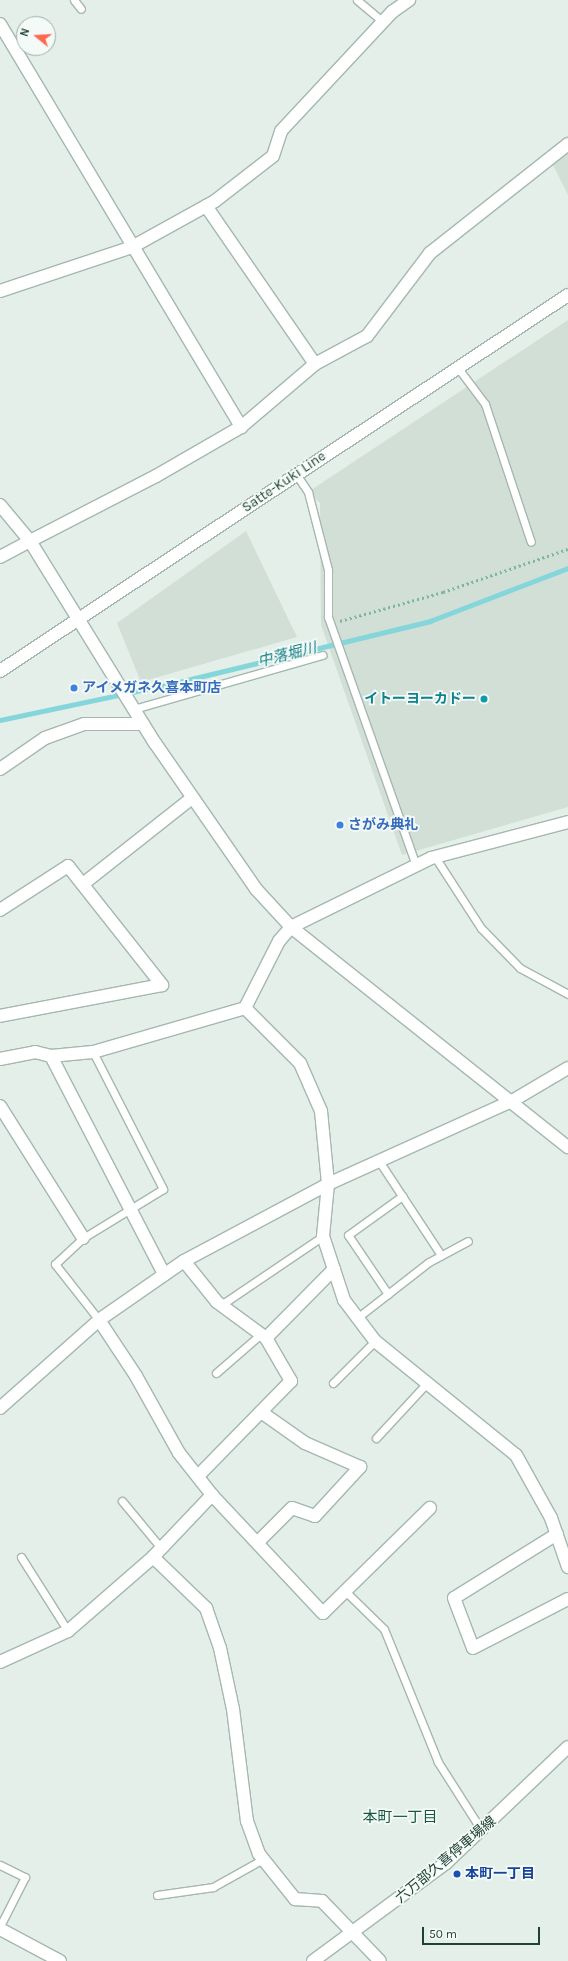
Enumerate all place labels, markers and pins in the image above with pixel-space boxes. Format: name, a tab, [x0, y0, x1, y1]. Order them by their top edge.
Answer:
place label: アイメガネ久喜本町店	[82, 680, 222, 696]
marker: アイメガネ久喜本町店	[69, 683, 79, 693]
place label: イトーヨーカドー	[364, 691, 476, 707]
marker: イトーヨーカドー	[479, 694, 489, 704]
place label: さがみ典礼	[348, 817, 418, 833]
marker: さがみ典礼	[335, 820, 345, 830]
place label: 本町一丁目	[465, 1866, 535, 1882]
marker: 本町一丁目	[452, 1869, 462, 1879]

